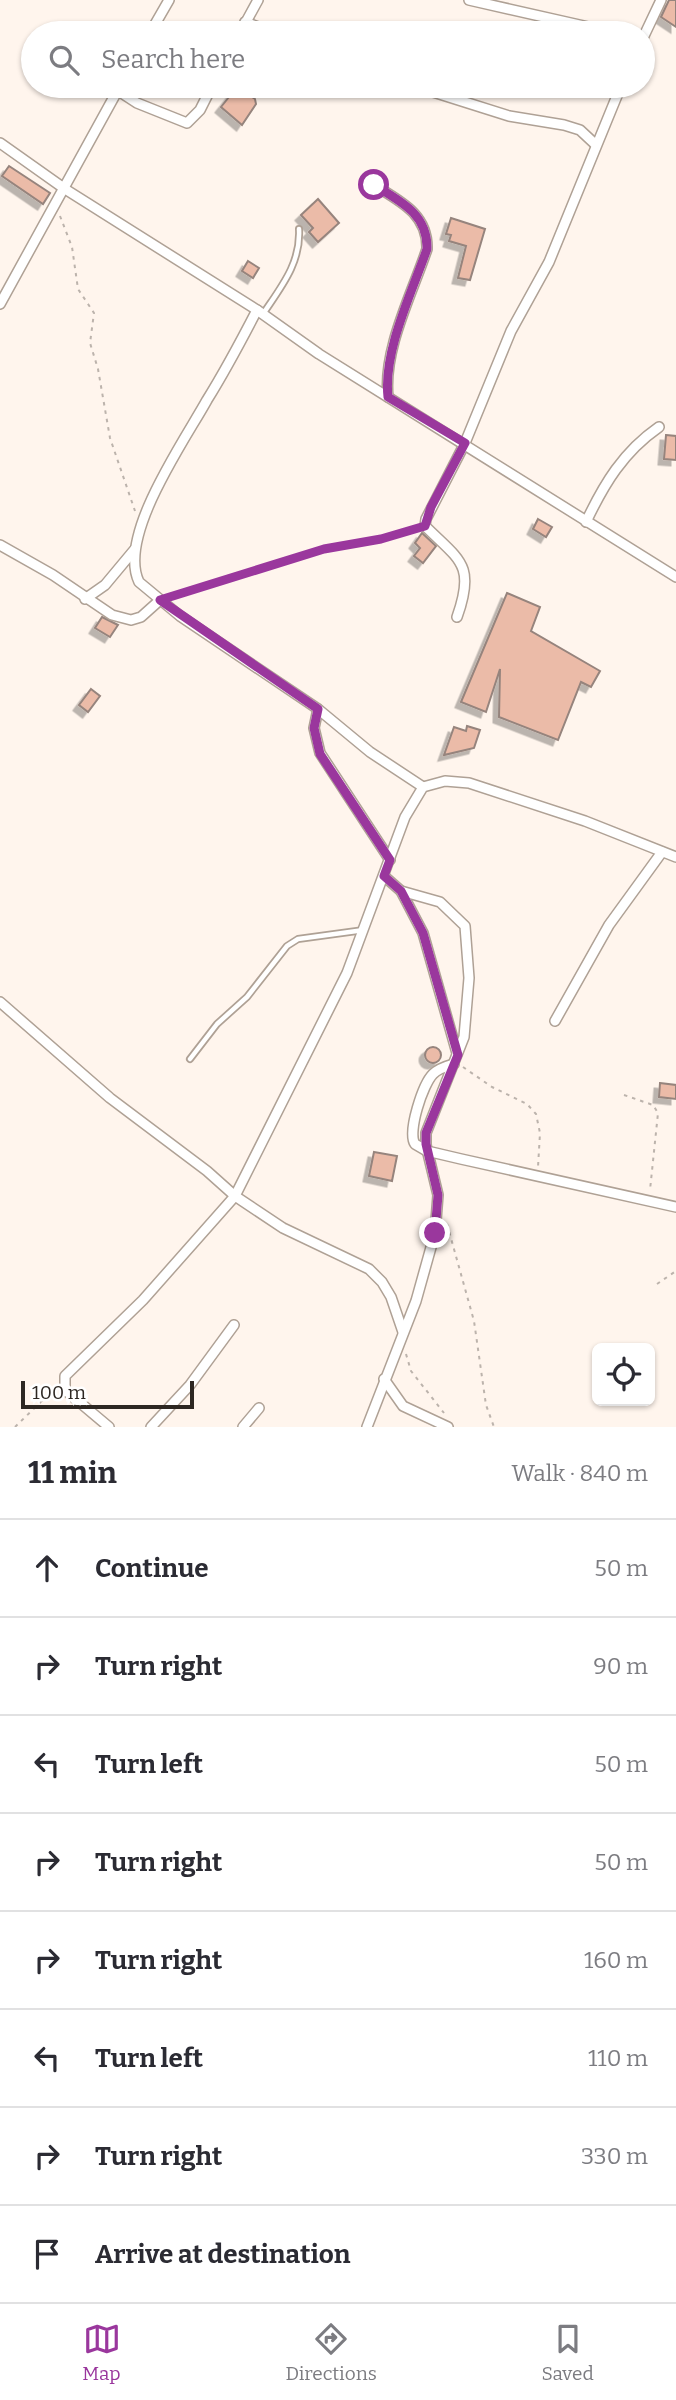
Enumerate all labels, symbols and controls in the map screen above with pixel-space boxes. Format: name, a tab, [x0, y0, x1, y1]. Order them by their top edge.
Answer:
search box	[21, 21, 655, 98]
icon: search	[45, 41, 83, 79]
text: Search here	[101, 44, 245, 75]
route start	[358, 169, 389, 200]
route end	[419, 1217, 450, 1248]
map controls	[592, 1343, 655, 1406]
button: locate	[592, 1343, 655, 1406]
scale bar	[21, 1378, 194, 1410]
text: 100 m	[32, 1381, 86, 1404]
text: 11 min	[28, 1455, 117, 1491]
text: Walk · 840 m	[512, 1459, 648, 1487]
icon: ahead	[28, 1549, 66, 1587]
text: Continue	[95, 1553, 209, 1584]
text: 50 m	[594, 1554, 648, 1582]
icon: right	[28, 1647, 66, 1685]
text: Turn right	[95, 1651, 222, 1682]
text: 90 m	[593, 1652, 648, 1680]
icon: left	[28, 1745, 66, 1783]
text: Turn left	[95, 1749, 203, 1780]
text: 50 m	[594, 1750, 648, 1778]
icon: right	[28, 1843, 66, 1881]
text: Turn right	[95, 1847, 222, 1878]
text: 50 m	[594, 1848, 648, 1876]
icon: right	[28, 1941, 66, 1979]
text: Turn right	[95, 1945, 222, 1976]
text: 160 m	[584, 1946, 648, 1974]
icon: left	[28, 2039, 66, 2077]
text: Turn left	[95, 2043, 203, 2074]
text: 110 m	[588, 2044, 648, 2072]
icon: right	[28, 2137, 66, 2175]
text: Turn right	[95, 2141, 222, 2172]
text: 330 m	[581, 2142, 648, 2170]
icon: arrive	[28, 2235, 66, 2273]
text: Arrive at destination	[95, 2239, 350, 2270]
tab: Map	[82, 2320, 121, 2385]
tab: Directions	[285, 2320, 377, 2385]
tab: Saved	[541, 2320, 594, 2385]

